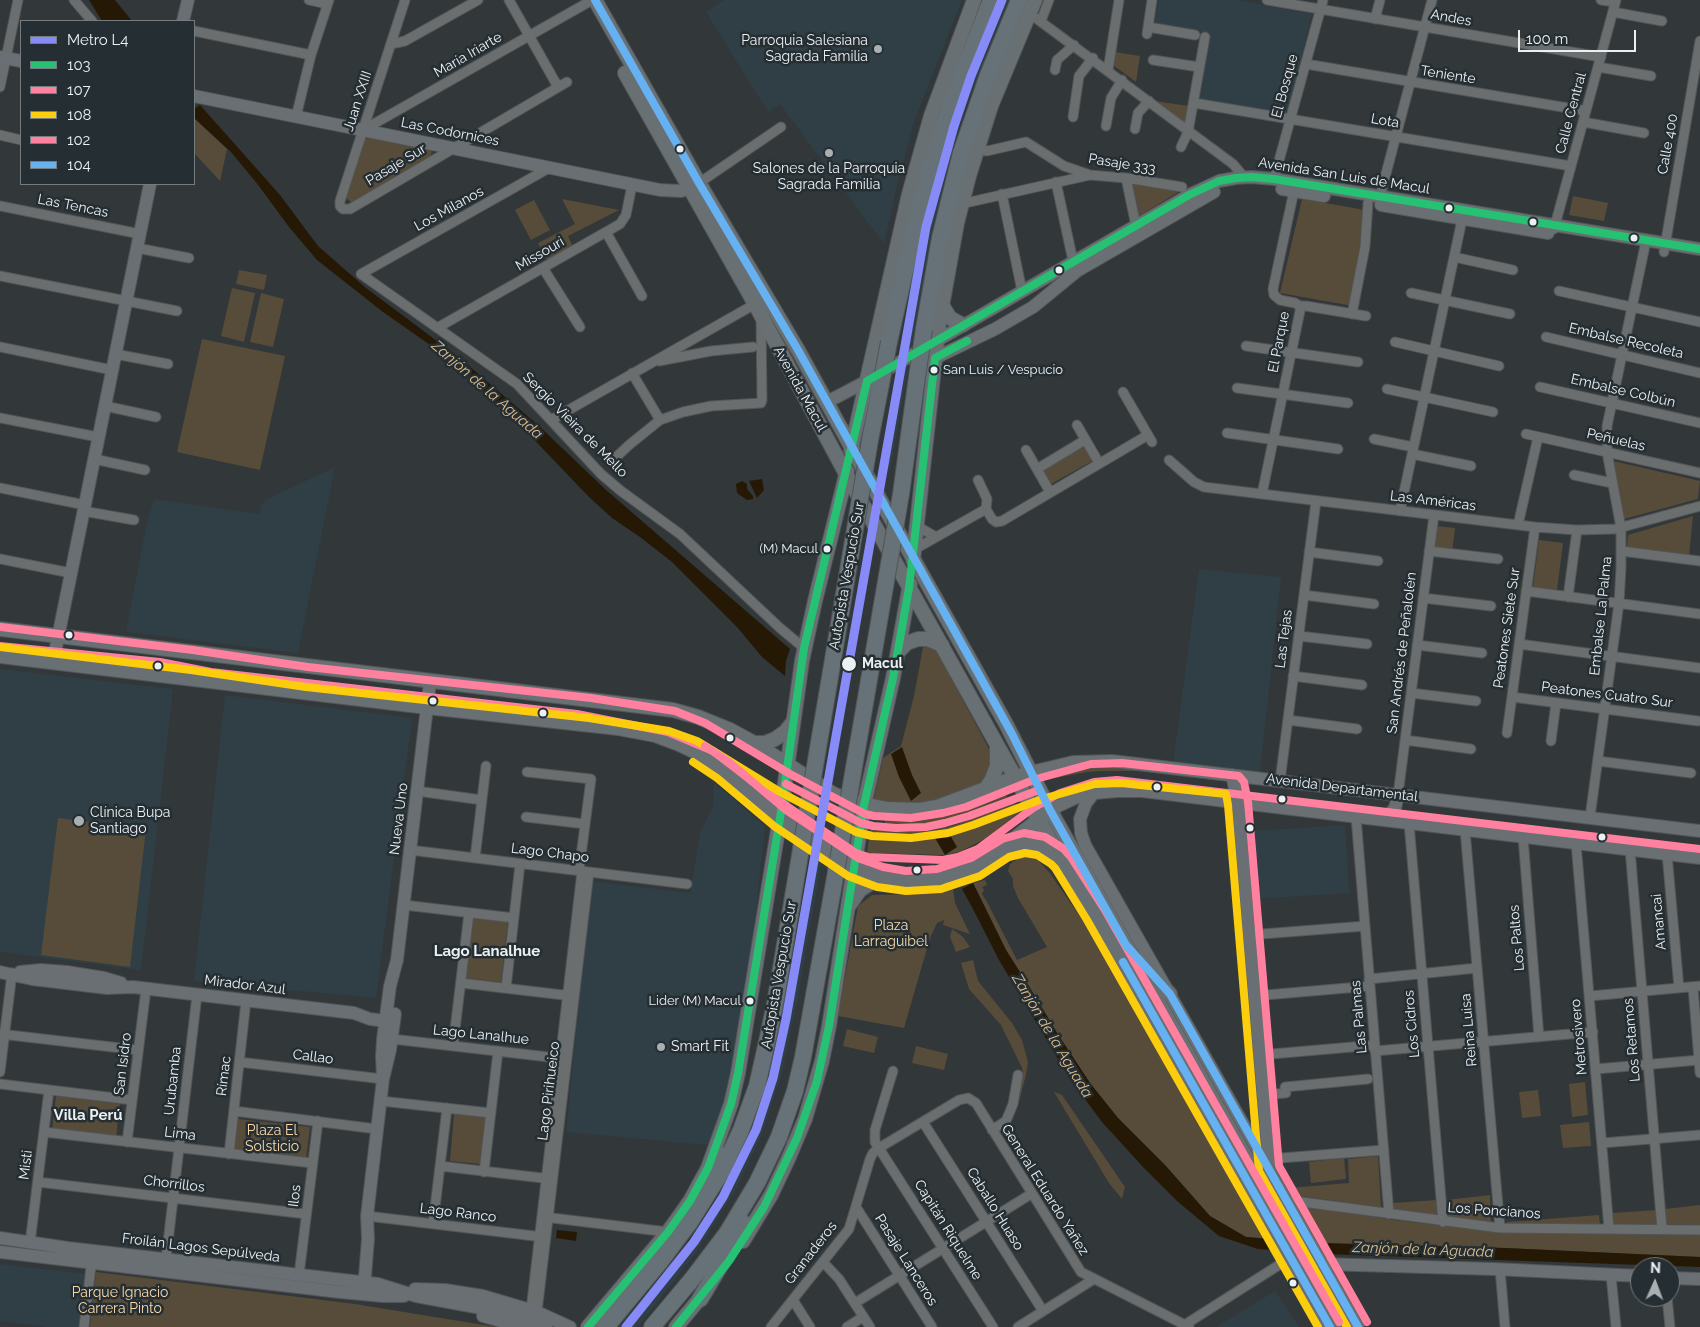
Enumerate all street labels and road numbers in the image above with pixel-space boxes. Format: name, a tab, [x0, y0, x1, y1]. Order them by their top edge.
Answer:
street label: Andes	[1429, 6, 1473, 30]
street label: María Iriarte	[431, 29, 505, 81]
street label: El Bosque	[1268, 52, 1302, 120]
street label: Teniente	[1419, 62, 1477, 88]
street label: Juan XXIII	[340, 69, 376, 133]
street label: Calle Central	[1552, 70, 1590, 156]
street label: Lota	[1369, 110, 1401, 132]
street label: Calle 400	[1654, 112, 1682, 176]
street label: Las Codornices	[399, 114, 501, 150]
street label: Pasaje Sur	[363, 140, 429, 190]
street label: Pasaje 333	[1087, 150, 1157, 178]
street label: Avenida San Luis de Macul	[1257, 154, 1431, 198]
street label: Los Milanos	[411, 183, 487, 235]
street label: Las Tencas	[36, 191, 110, 221]
street label: Missouri	[513, 233, 567, 275]
street label: El Parque	[1265, 310, 1293, 374]
street label: Embalse Recoleta	[1567, 320, 1685, 362]
street label: Avenida Macul	[770, 343, 830, 435]
street label: Sergio Vieira de Mello	[519, 369, 631, 481]
street label: Embalse Colbún	[1569, 371, 1677, 411]
street label: Peñuelas	[1585, 425, 1647, 455]
street label: Las Américas	[1389, 487, 1477, 515]
street label: Autopista Vespucio Sur	[826, 501, 868, 651]
street label: Embalse La Palma	[1586, 556, 1616, 676]
street label: Peatones Siete Sur	[1490, 567, 1524, 689]
street label: San Andrés de Peñalolén	[1384, 571, 1420, 735]
street label: Las Tejas	[1272, 609, 1296, 669]
street label: Peatones Cuatro Sur	[1540, 679, 1674, 711]
street label: Avenida Departamental	[1265, 770, 1419, 806]
street label: Nueva Uno	[386, 782, 412, 856]
street label: Lago Chapo	[510, 840, 590, 866]
street label: Amancai	[1648, 893, 1670, 951]
street label: Autopista Vespucio Sur	[758, 900, 800, 1050]
street label: Los Paltos	[1506, 904, 1528, 972]
street label: Mirador Azul	[203, 972, 287, 998]
street label: Las Palmas	[1347, 980, 1371, 1054]
street label: Los Cidros	[1401, 989, 1423, 1059]
street label: Reina Luisa	[1457, 993, 1481, 1067]
street label: Los Retamos	[1620, 997, 1644, 1083]
street label: Metrosivero	[1567, 998, 1591, 1076]
street label: Lago Lanalhue	[432, 1022, 530, 1048]
street label: San Isidro	[111, 1032, 135, 1096]
street label: Lago Pirihueico	[535, 1040, 563, 1142]
street label: Urubamba	[161, 1046, 185, 1116]
street label: Callao	[292, 1046, 334, 1068]
street label: Rímac	[213, 1055, 235, 1097]
street label: General Eduardo Yañez	[998, 1121, 1092, 1259]
street label: Lima	[163, 1124, 197, 1144]
street label: Misti	[16, 1149, 36, 1181]
street label: Caballo Huaso	[963, 1165, 1027, 1253]
street label: Chorrillos	[142, 1172, 206, 1196]
street label: Capitán Riquelme	[910, 1177, 986, 1283]
street label: Ilos	[285, 1184, 305, 1208]
street label: Los Poncianos	[1447, 1199, 1541, 1223]
street label: Lago Ranco	[419, 1200, 497, 1226]
street label: Pasaje Lanceros	[871, 1211, 941, 1309]
street label: Granaderos	[781, 1218, 841, 1288]
street label: Froilán Lagos Sepúlveda	[121, 1230, 281, 1266]

